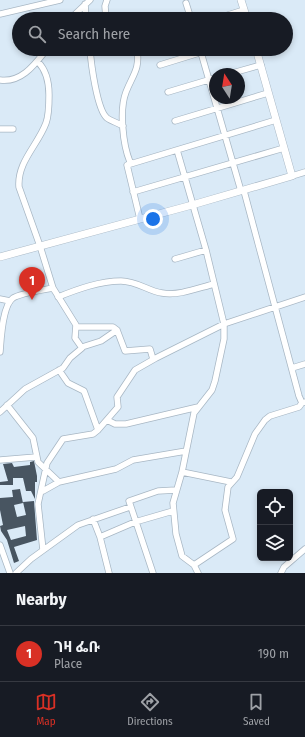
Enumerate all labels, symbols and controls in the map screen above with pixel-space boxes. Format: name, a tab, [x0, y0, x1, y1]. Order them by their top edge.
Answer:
search box	[12, 12, 293, 56]
icon: search	[26, 23, 48, 45]
text: Search here	[58, 25, 130, 43]
north arrow	[209, 68, 245, 104]
your location	[143, 209, 163, 229]
pin: 1	[19, 267, 45, 300]
map controls	[257, 489, 293, 561]
button: locate	[257, 489, 293, 525]
button: layers	[257, 525, 293, 561]
text: Nearby	[16, 589, 67, 610]
text: ገዛ ፌቡ	[54, 638, 100, 656]
text: 1	[26, 646, 32, 661]
text: 190 m	[258, 646, 289, 661]
text: Place	[54, 656, 82, 671]
tab: Map	[35, 691, 57, 728]
tab: Directions	[127, 691, 173, 728]
tab: Saved	[243, 691, 270, 728]

